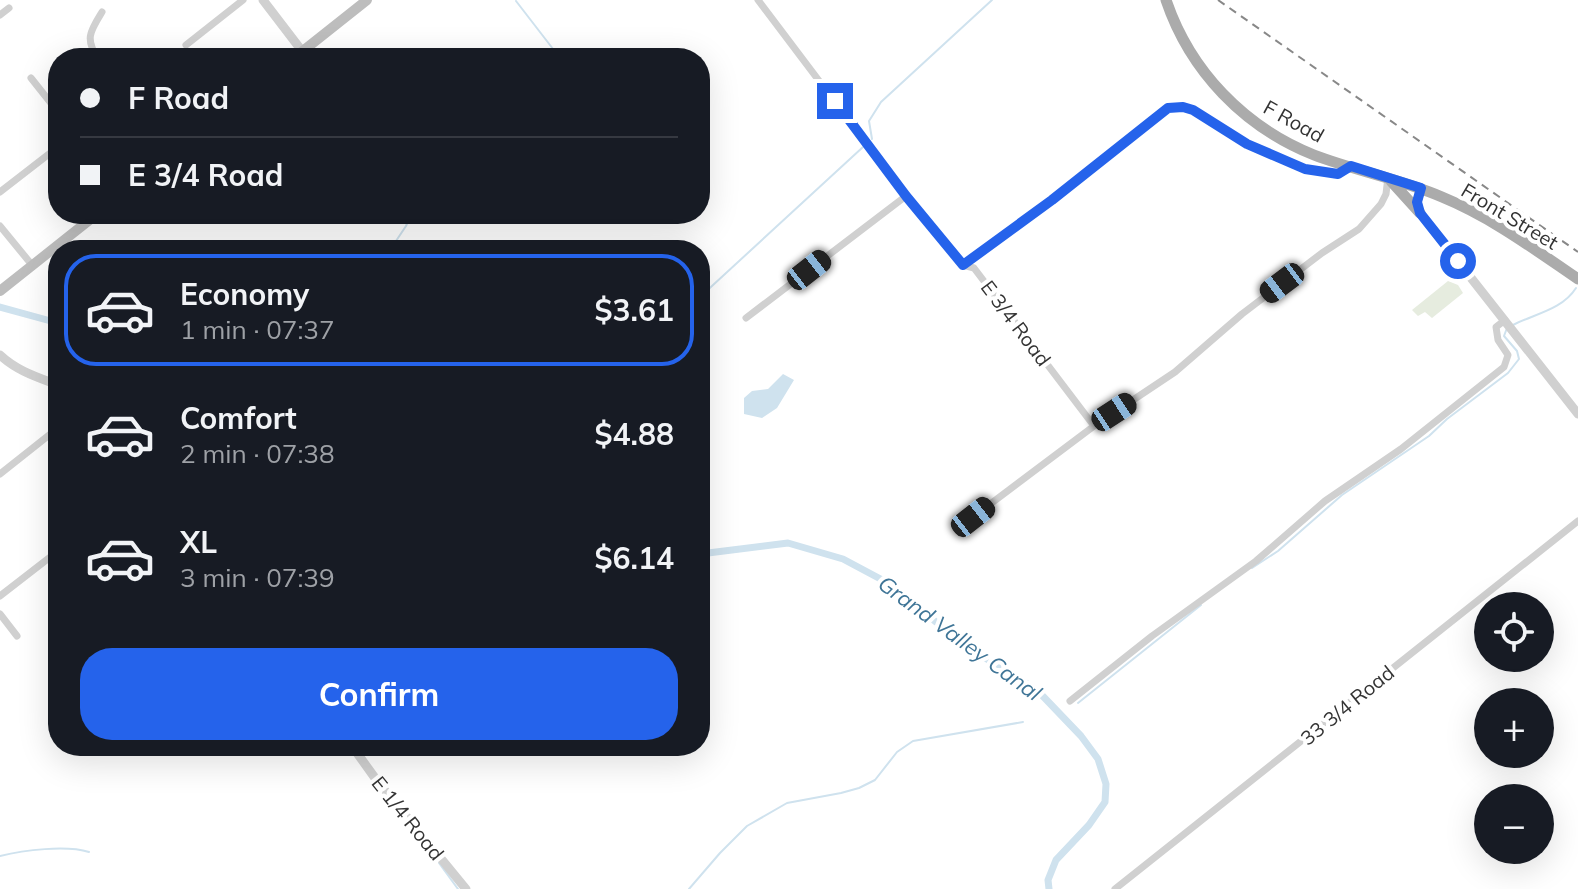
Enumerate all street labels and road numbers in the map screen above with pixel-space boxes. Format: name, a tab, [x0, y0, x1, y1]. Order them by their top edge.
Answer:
street label: F Road	[1259, 94, 1329, 148]
street label: Front Street	[1457, 177, 1563, 255]
street label: E 3/4 Road	[976, 275, 1056, 371]
street label: 33 3/4 Road	[1295, 660, 1399, 750]
street label: E 1/4 Road	[367, 771, 449, 865]

